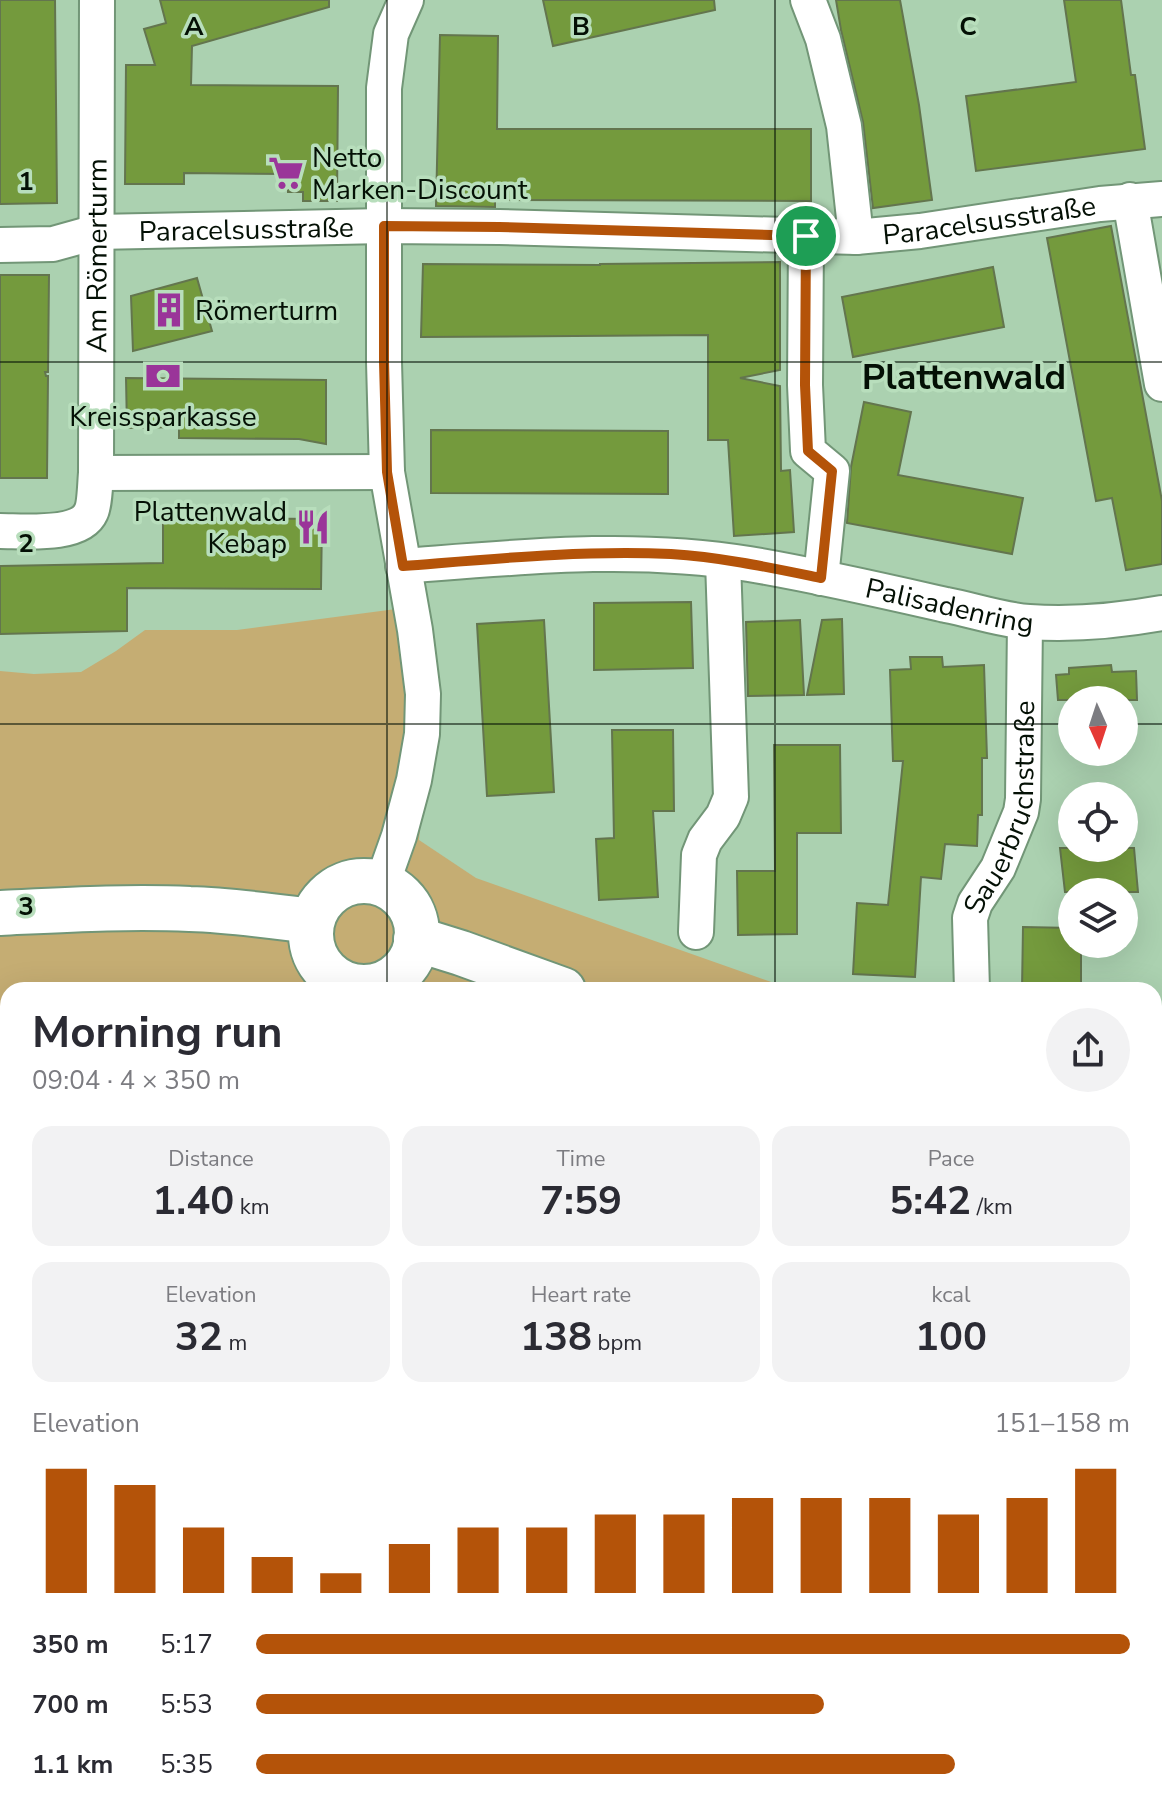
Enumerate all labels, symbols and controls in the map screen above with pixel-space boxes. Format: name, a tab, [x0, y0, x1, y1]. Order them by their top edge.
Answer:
text: A	[184, 9, 204, 44]
text: B	[572, 9, 590, 44]
text: C	[959, 9, 977, 44]
place label: Netto Marken-Discount	[312, 139, 528, 209]
supermarket icon: Netto Marken-Discount	[267, 154, 305, 192]
street label: Am Römerturm	[78, 158, 117, 353]
text: 1	[18, 164, 34, 199]
street label: Paracelsusstraße	[881, 187, 1098, 254]
pin	[772, 202, 840, 270]
street label: Paracelsusstraße	[138, 209, 354, 251]
icon: arrive	[784, 214, 828, 258]
building icon: Römerturm	[150, 291, 188, 329]
place label: Römerturm	[195, 292, 338, 330]
district label: Plattenwald	[862, 353, 1066, 402]
bank icon: Kreissparkasse	[144, 357, 182, 395]
place label: Kreissparkasse	[69, 398, 257, 436]
place label: Plattenwald Kebap	[134, 493, 287, 563]
restaurant icon: Plattenwald Kebap	[294, 508, 332, 546]
text: 2	[18, 526, 34, 561]
street label: Palisadenring	[862, 569, 1035, 642]
north arrow	[1058, 686, 1138, 766]
map controls	[1058, 686, 1138, 958]
street label: Sauerbruchstraße	[955, 700, 1044, 919]
button: locate	[1058, 782, 1138, 862]
button: layers	[1058, 878, 1138, 958]
text: 3	[18, 889, 34, 924]
text: Morning run	[32, 1003, 282, 1063]
button: share	[1046, 1008, 1130, 1092]
text: 09:04 · 4 × 350 m	[32, 1063, 240, 1098]
text: Distance	[168, 1144, 254, 1174]
text: Time	[557, 1144, 605, 1174]
text: Pace	[928, 1144, 974, 1174]
text: 1.40	[152, 1174, 234, 1228]
text: 7:59	[540, 1174, 622, 1228]
text: 5:42	[889, 1174, 971, 1228]
text: km	[234, 1192, 270, 1222]
text: /km	[971, 1192, 1013, 1222]
text: Elevation	[165, 1280, 257, 1310]
text: Heart rate	[531, 1280, 631, 1310]
text: kcal	[932, 1280, 971, 1310]
text: 32	[175, 1310, 223, 1364]
text: 138	[520, 1310, 592, 1364]
text: 100	[915, 1310, 987, 1364]
text: m	[223, 1328, 247, 1358]
text: bpm	[592, 1328, 642, 1358]
text: Elevation	[32, 1406, 140, 1441]
text: 151–158 m	[994, 1406, 1130, 1441]
text: 350 m	[32, 1627, 109, 1662]
text: 5:17	[160, 1627, 213, 1662]
text: 700 m	[32, 1687, 109, 1722]
text: 5:53	[160, 1687, 213, 1722]
text: 1.1 km	[32, 1747, 113, 1782]
text: 5:35	[160, 1747, 213, 1782]

